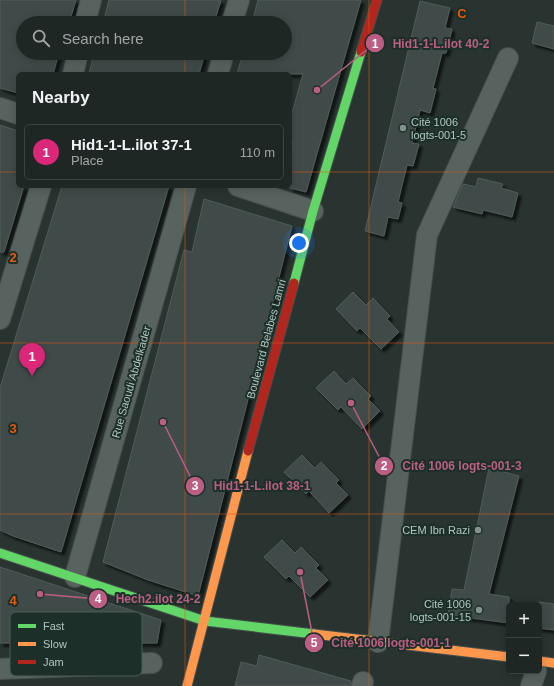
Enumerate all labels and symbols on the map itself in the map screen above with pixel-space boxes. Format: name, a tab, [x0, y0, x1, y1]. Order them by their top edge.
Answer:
text: C	[457, 6, 467, 21]
callout: Hid1-1-L.ilot 40-2	[365, 31, 498, 55]
text: 1	[372, 37, 379, 51]
text: Hid1-1-L.ilot 40-2	[393, 37, 490, 51]
place label: Cité 1006 logts-001-5	[411, 116, 466, 141]
marker: Cité 1006 logts-001-5	[398, 123, 408, 133]
your location	[289, 233, 309, 253]
text: 2	[9, 250, 17, 265]
street label: Boulevard Belabes Lamri	[244, 278, 288, 400]
street label: Rue Saoudi Abdelkader	[109, 324, 153, 439]
pin: 1	[19, 343, 45, 376]
text: 3	[9, 421, 17, 436]
callout: Cité 1006 logts-001-3	[374, 454, 529, 478]
text: 2	[381, 459, 388, 473]
text: Cité 1006 logts-001-3	[402, 459, 522, 473]
callout: Hid1-1-L.ilot 38-1	[185, 474, 318, 498]
text: 3	[192, 479, 199, 493]
text: Hid1-1-L.ilot 38-1	[214, 479, 311, 493]
place label: CEM Ibn Razi	[402, 524, 470, 536]
marker: CEM Ibn Razi	[473, 525, 483, 535]
callout: Hech2.ilot 24-2	[88, 587, 208, 611]
text: 4	[95, 592, 102, 606]
text: Hech2.ilot 24-2	[116, 592, 201, 606]
text: 4	[9, 593, 17, 608]
place label: Cité 1006 logts-001-15	[410, 598, 471, 623]
marker: Cité 1006 logts-001-15	[474, 605, 484, 615]
legend	[10, 612, 142, 676]
text: Fast	[43, 620, 64, 632]
callout: Cité 1006 logts-001-1	[304, 631, 459, 655]
text: 5	[311, 636, 318, 650]
text: Cité 1006 logts-001-1	[331, 636, 451, 650]
text: Slow	[43, 638, 67, 650]
text: Jam	[43, 656, 64, 668]

